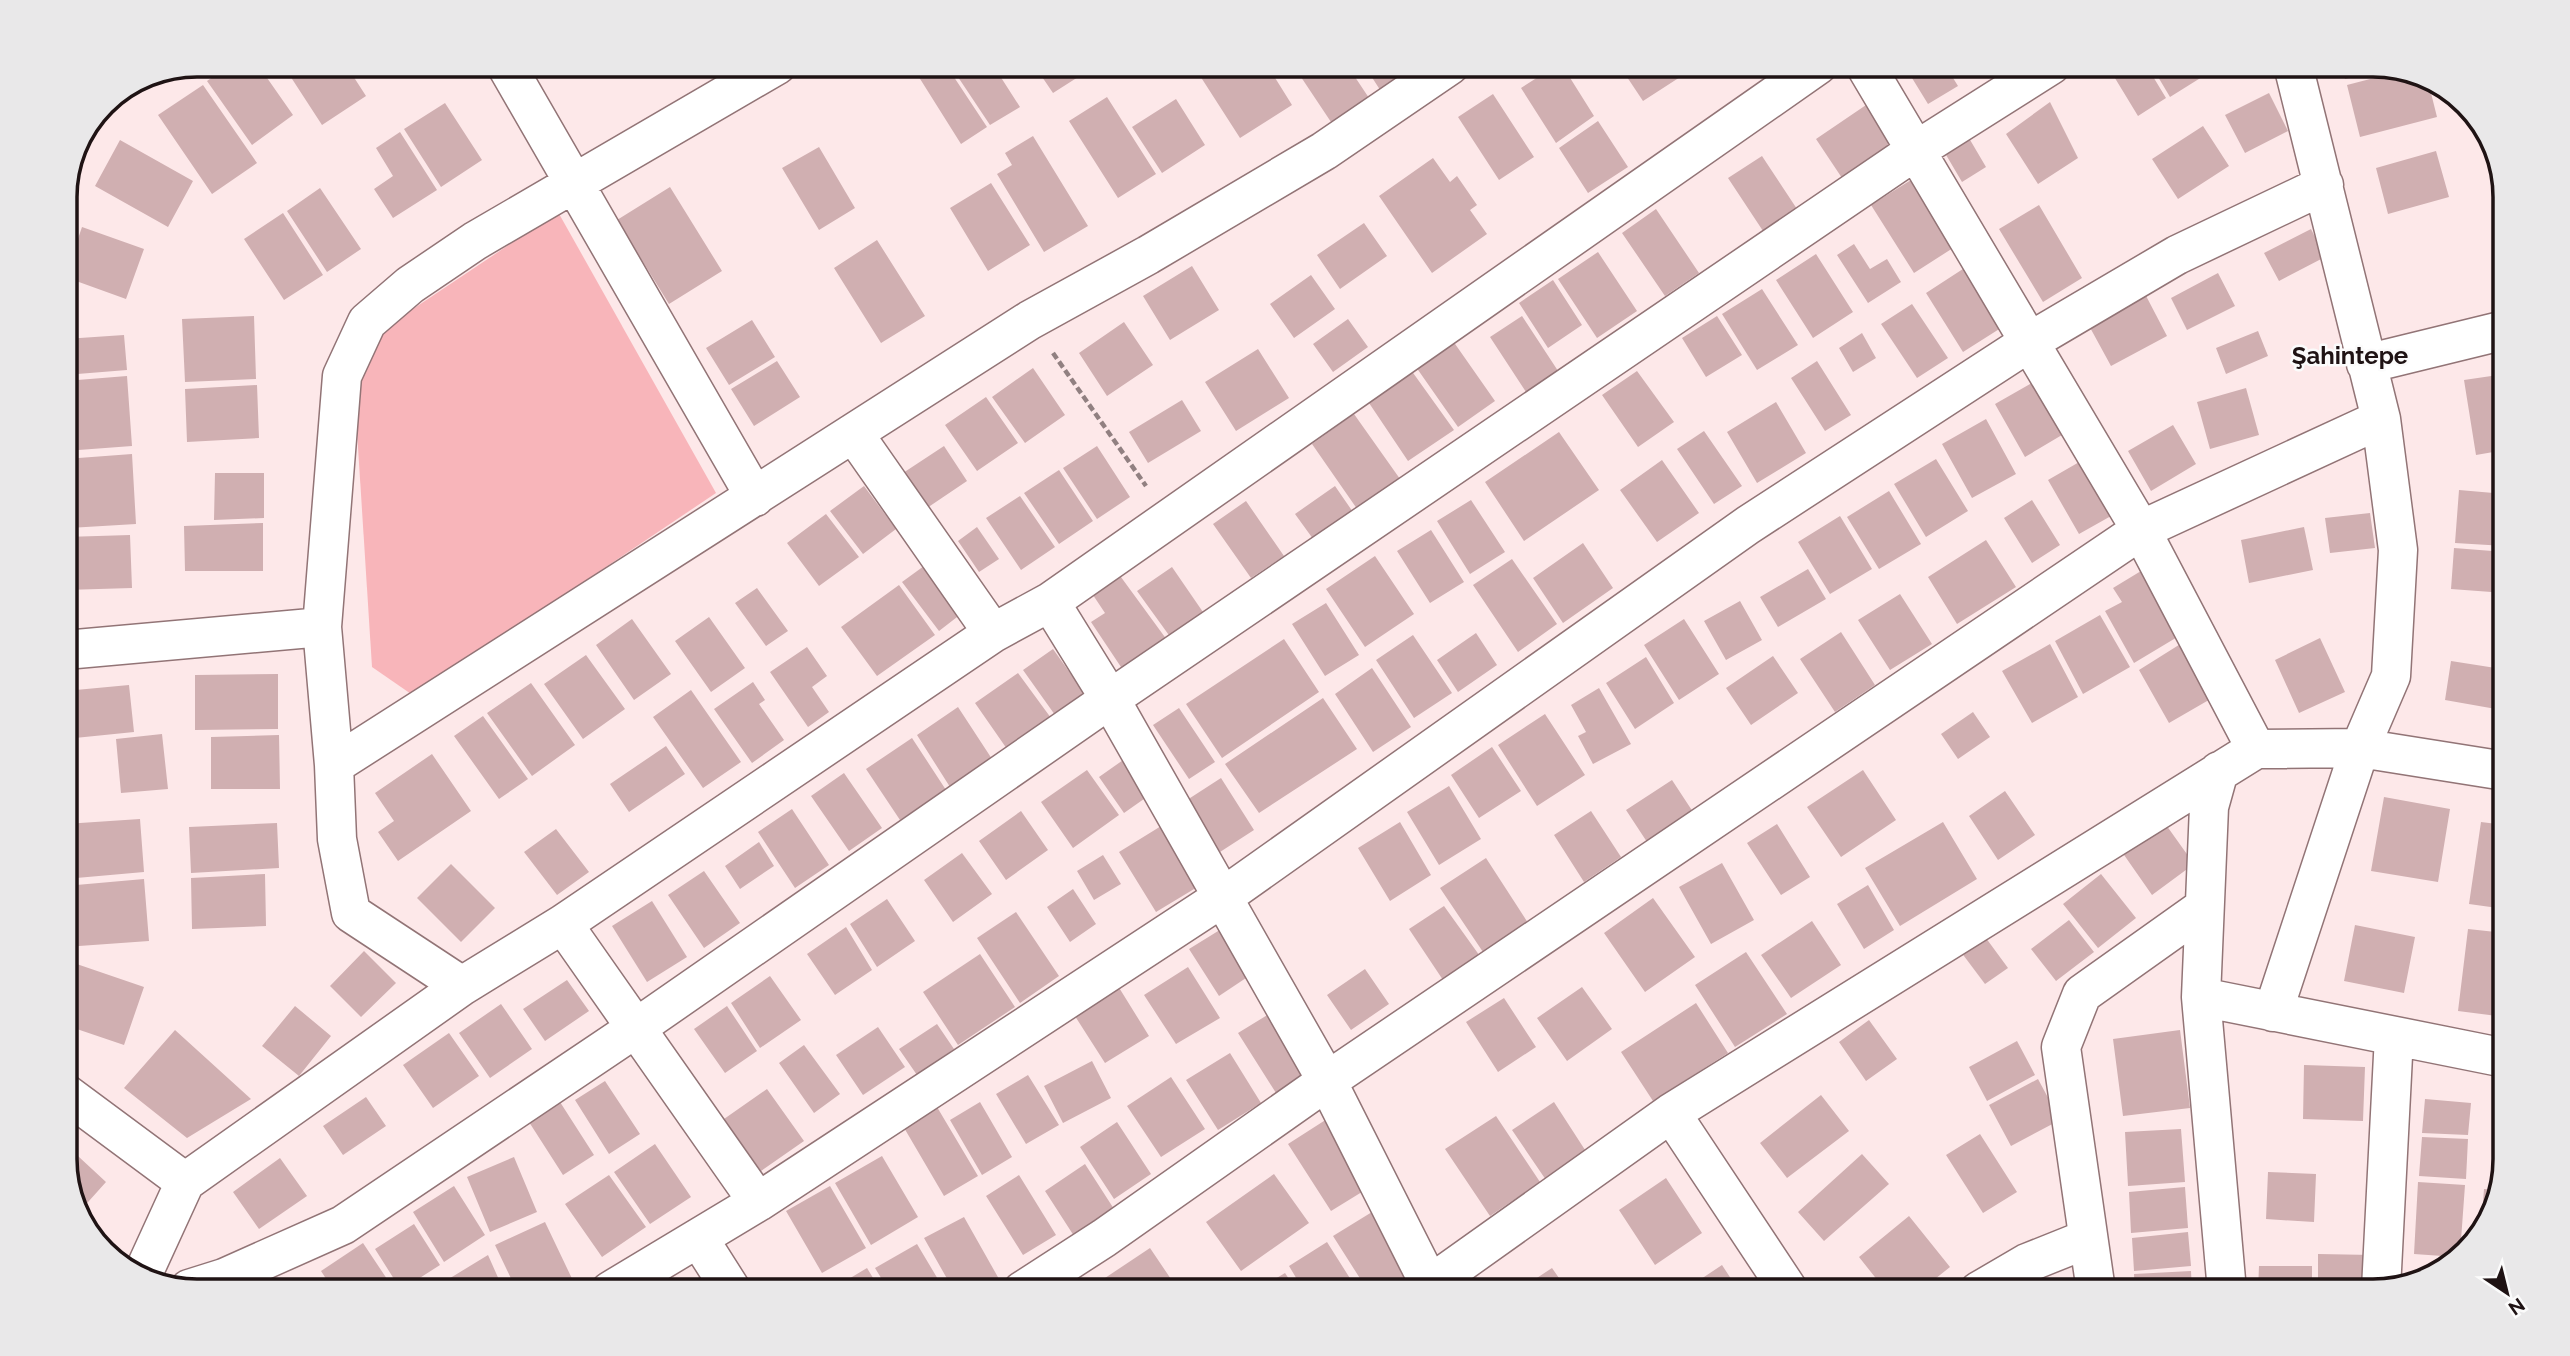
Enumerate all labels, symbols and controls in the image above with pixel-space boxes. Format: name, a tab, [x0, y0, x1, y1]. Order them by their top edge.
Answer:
district label: Şahintepe	[2292, 341, 2408, 370]
north arrow	[2472, 1258, 2542, 1328]
text: N	[2505, 1294, 2529, 1320]

